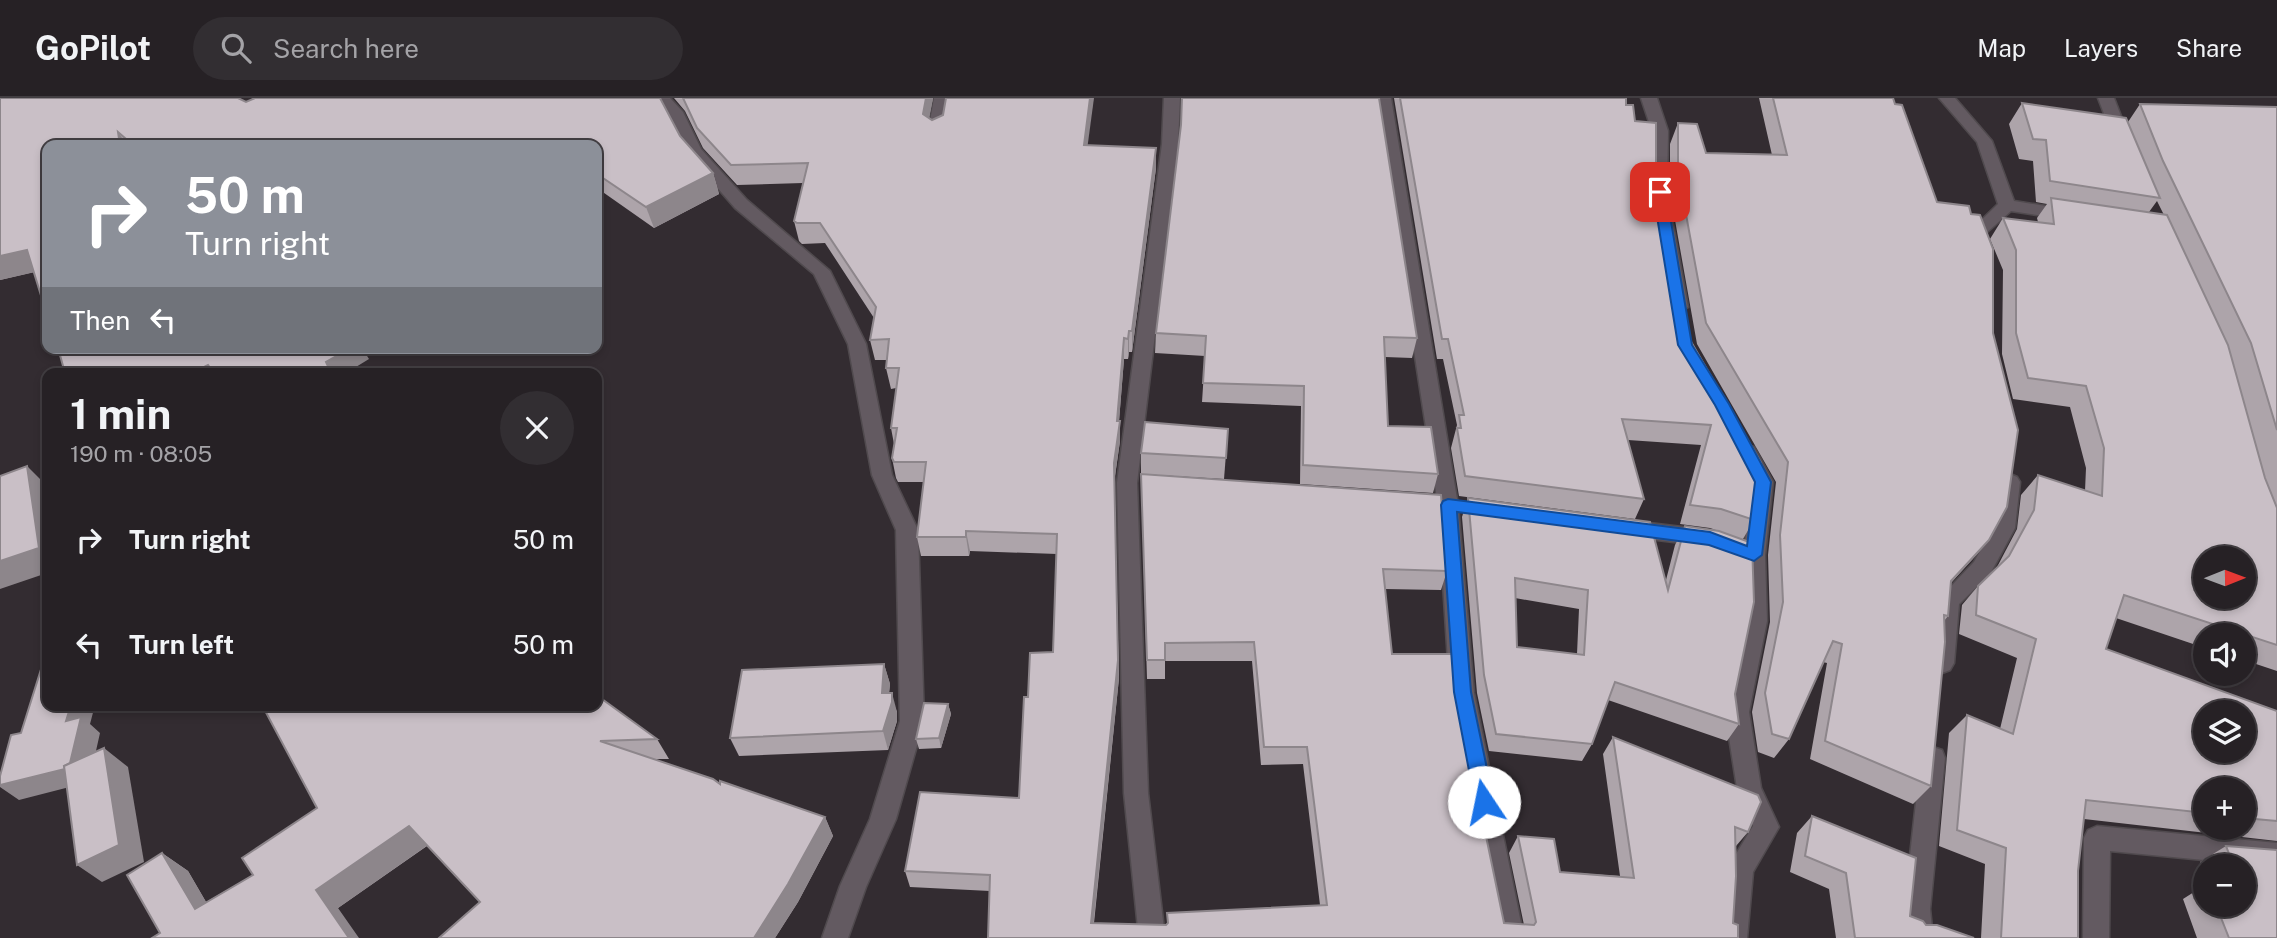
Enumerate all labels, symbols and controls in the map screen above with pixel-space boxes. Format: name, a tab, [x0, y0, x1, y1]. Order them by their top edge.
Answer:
search box	[193, 17, 683, 80]
text: GoPilot	[35, 29, 151, 67]
icon: search	[217, 29, 255, 67]
text: Search here	[273, 33, 419, 64]
text: Map	[1977, 34, 2026, 62]
text: Layers	[2064, 34, 2138, 62]
text: Share	[2176, 34, 2242, 62]
pin	[1630, 162, 1690, 222]
text: 50 m	[185, 166, 305, 224]
icon: right	[70, 168, 161, 259]
icon: arrive	[1641, 173, 1679, 211]
text: Turn right	[185, 225, 330, 262]
icon: left	[144, 301, 182, 339]
text: Then	[70, 305, 130, 336]
text: 1 min	[70, 389, 171, 438]
button: close	[500, 391, 574, 465]
text: 190 m · 08:05	[70, 440, 212, 467]
icon: right	[70, 521, 108, 559]
text: Turn right	[129, 524, 251, 555]
text: 50 m	[513, 524, 574, 555]
north arrow	[2193, 546, 2256, 609]
map controls	[2193, 546, 2256, 917]
button: sound	[2193, 623, 2256, 686]
icon: left	[70, 626, 108, 664]
text: Turn left	[129, 629, 234, 660]
text: 50 m	[513, 629, 574, 660]
button: layers	[2193, 700, 2256, 763]
position arrow	[1447, 765, 1521, 839]
button: +	[2193, 777, 2256, 840]
button: −	[2193, 854, 2256, 917]

